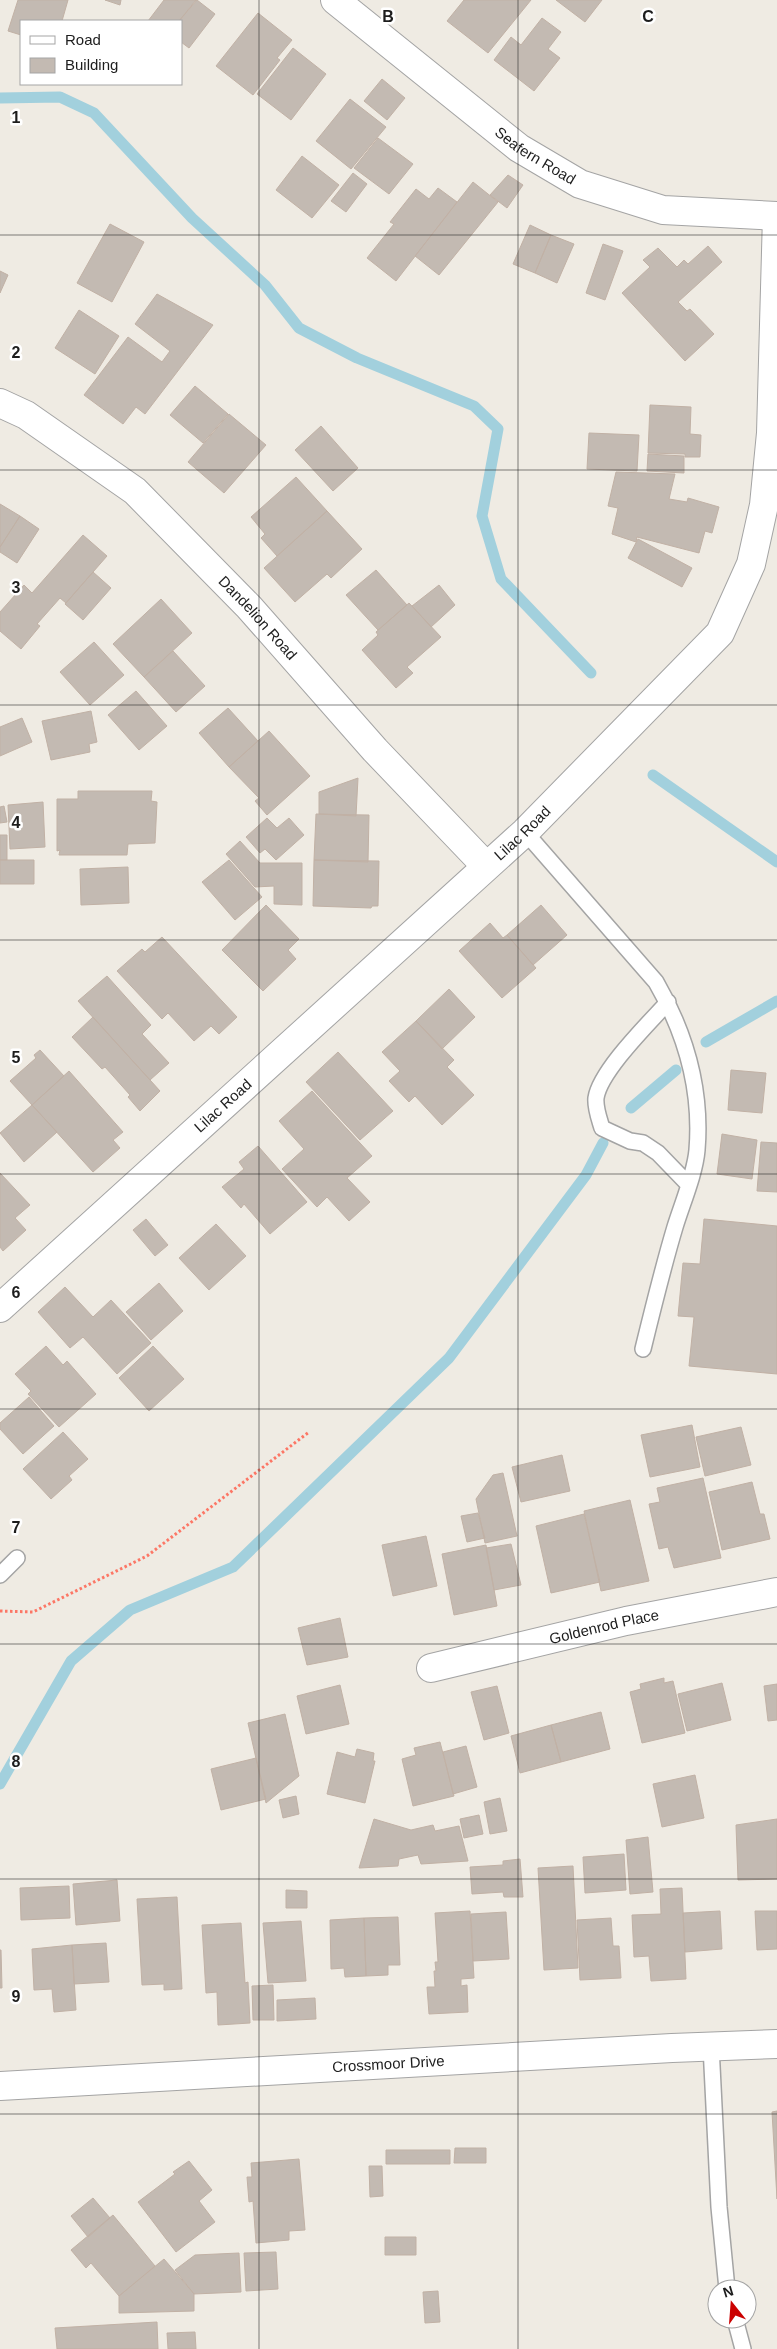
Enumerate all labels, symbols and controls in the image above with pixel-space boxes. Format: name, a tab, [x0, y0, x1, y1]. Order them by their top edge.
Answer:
text: B	[382, 8, 394, 25]
text: C	[642, 8, 654, 25]
legend	[20, 20, 182, 85]
text: Road	[65, 31, 101, 48]
text: Building	[65, 56, 118, 73]
text: 1	[12, 109, 21, 126]
street label: Seafern Road	[492, 123, 579, 188]
text: 2	[12, 344, 21, 361]
street label: Dandelion Road	[215, 572, 300, 663]
text: 3	[12, 579, 21, 596]
street label: Lilac Road	[491, 802, 554, 864]
text: 4	[12, 814, 21, 831]
text: 5	[12, 1049, 21, 1066]
street label: Lilac Road	[191, 1075, 255, 1136]
text: 6	[12, 1284, 21, 1301]
text: 7	[12, 1519, 21, 1536]
street label: Goldenrod Place	[548, 1606, 660, 1647]
text: 8	[12, 1753, 21, 1770]
text: 9	[12, 1988, 21, 2005]
street label: Crossmoor Drive	[332, 2052, 445, 2075]
north arrow	[707, 2279, 757, 2329]
text: N	[721, 2282, 735, 2301]

